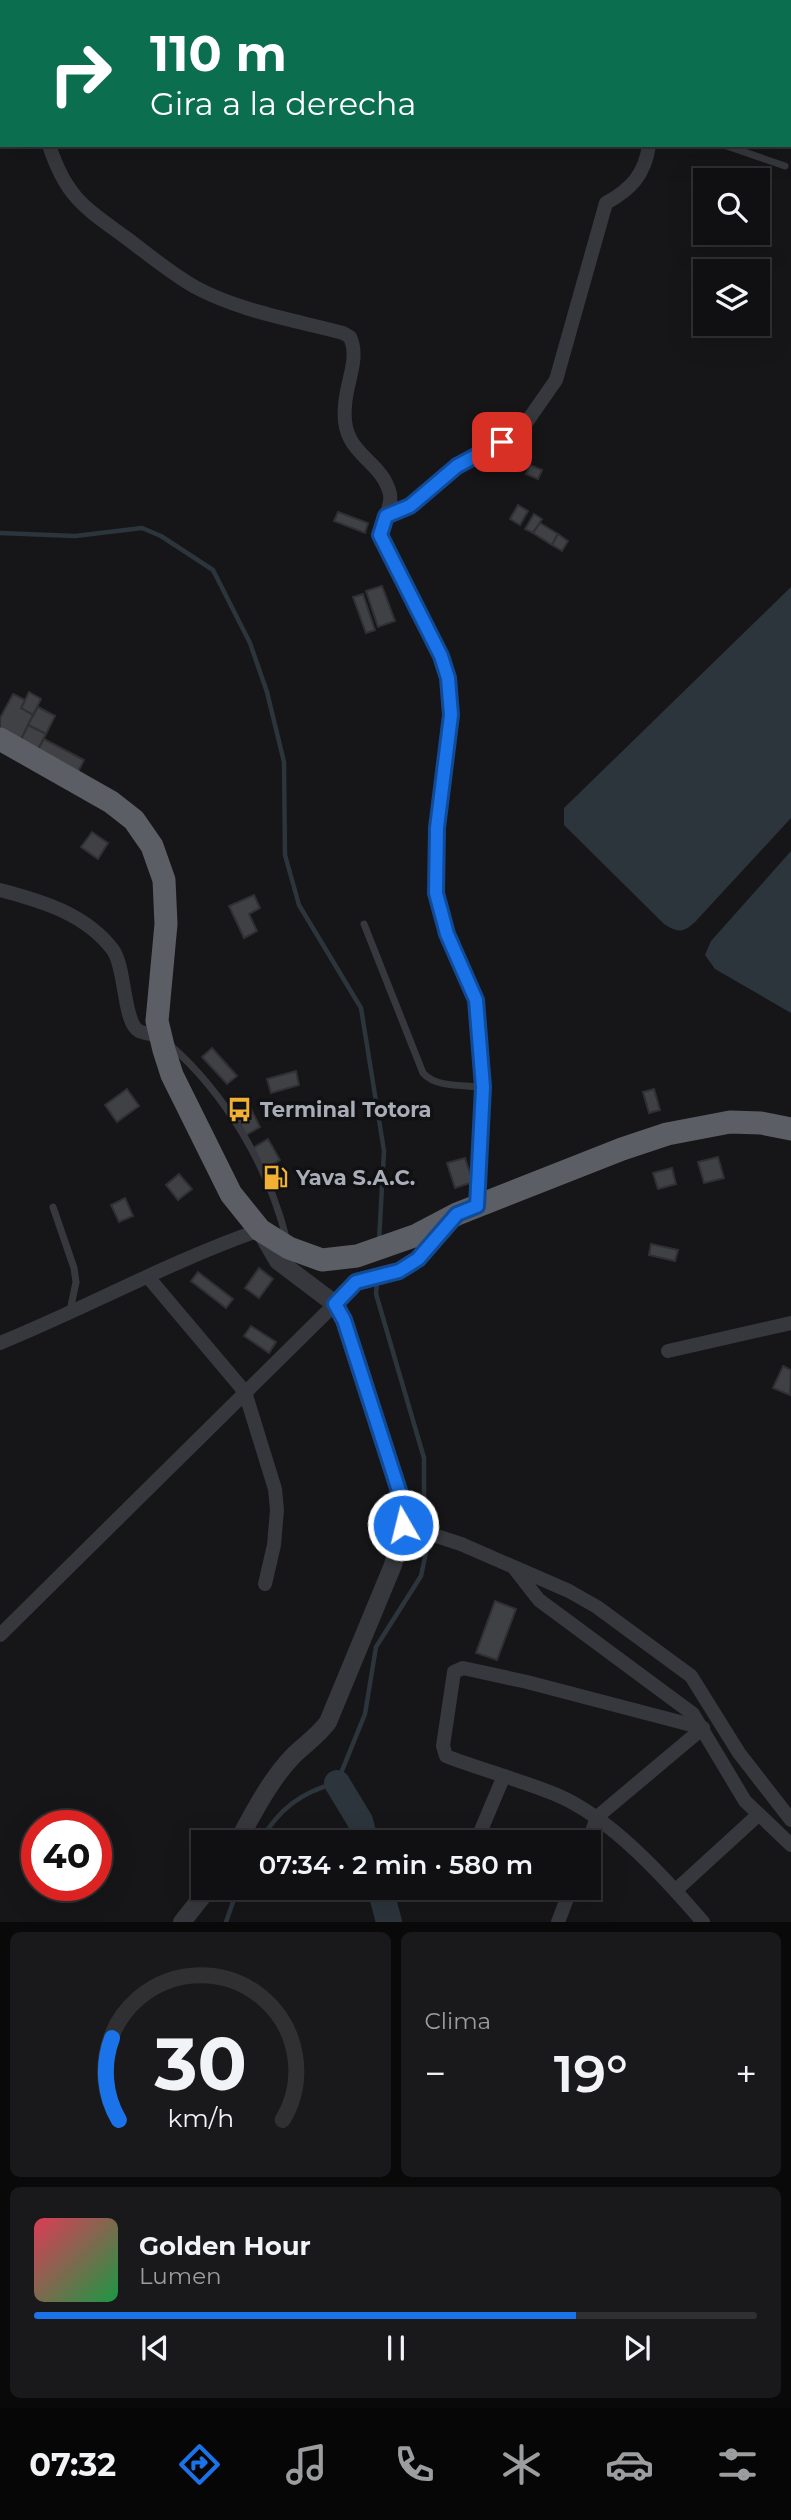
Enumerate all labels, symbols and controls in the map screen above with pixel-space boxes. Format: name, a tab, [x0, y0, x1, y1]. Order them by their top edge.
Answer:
text: 110 m	[150, 24, 287, 83]
icon: right	[35, 28, 126, 119]
text: Gira a la derecha	[150, 84, 416, 123]
map controls	[693, 168, 770, 336]
button: search	[693, 168, 770, 245]
button: layers	[693, 259, 770, 336]
pin	[472, 412, 532, 472]
icon: arrive	[483, 423, 521, 461]
bus stop icon: Terminal Totora	[226, 1095, 254, 1123]
place label: Terminal Totora	[260, 1097, 431, 1122]
fuel station icon: Yava S.A.C.	[262, 1163, 290, 1191]
place label: Yava S.A.C.	[295, 1165, 415, 1190]
position arrow	[366, 1488, 440, 1562]
speed limit sign: 40	[21, 1810, 112, 1901]
text: 07:34 · 2 min · 580 m	[259, 1849, 533, 1881]
text: Clima	[425, 2007, 491, 2035]
text: 30	[153, 2021, 247, 2109]
text: 19°	[554, 2042, 628, 2105]
text: −	[425, 2050, 446, 2097]
text: +	[735, 2050, 757, 2097]
text: km/h	[167, 2103, 234, 2133]
text: Golden Hour	[139, 2230, 311, 2262]
text: Lumen	[139, 2262, 222, 2290]
icon: previous	[136, 2329, 174, 2367]
icon: pause	[377, 2329, 415, 2367]
icon: next	[618, 2329, 656, 2367]
icon: directions	[175, 2440, 224, 2489]
icon: music	[282, 2440, 331, 2489]
icon: phone	[390, 2440, 439, 2489]
icon: climate	[497, 2440, 546, 2489]
icon: car	[605, 2440, 654, 2489]
icon: filters	[713, 2440, 762, 2489]
text: 07:32	[29, 2445, 116, 2484]

